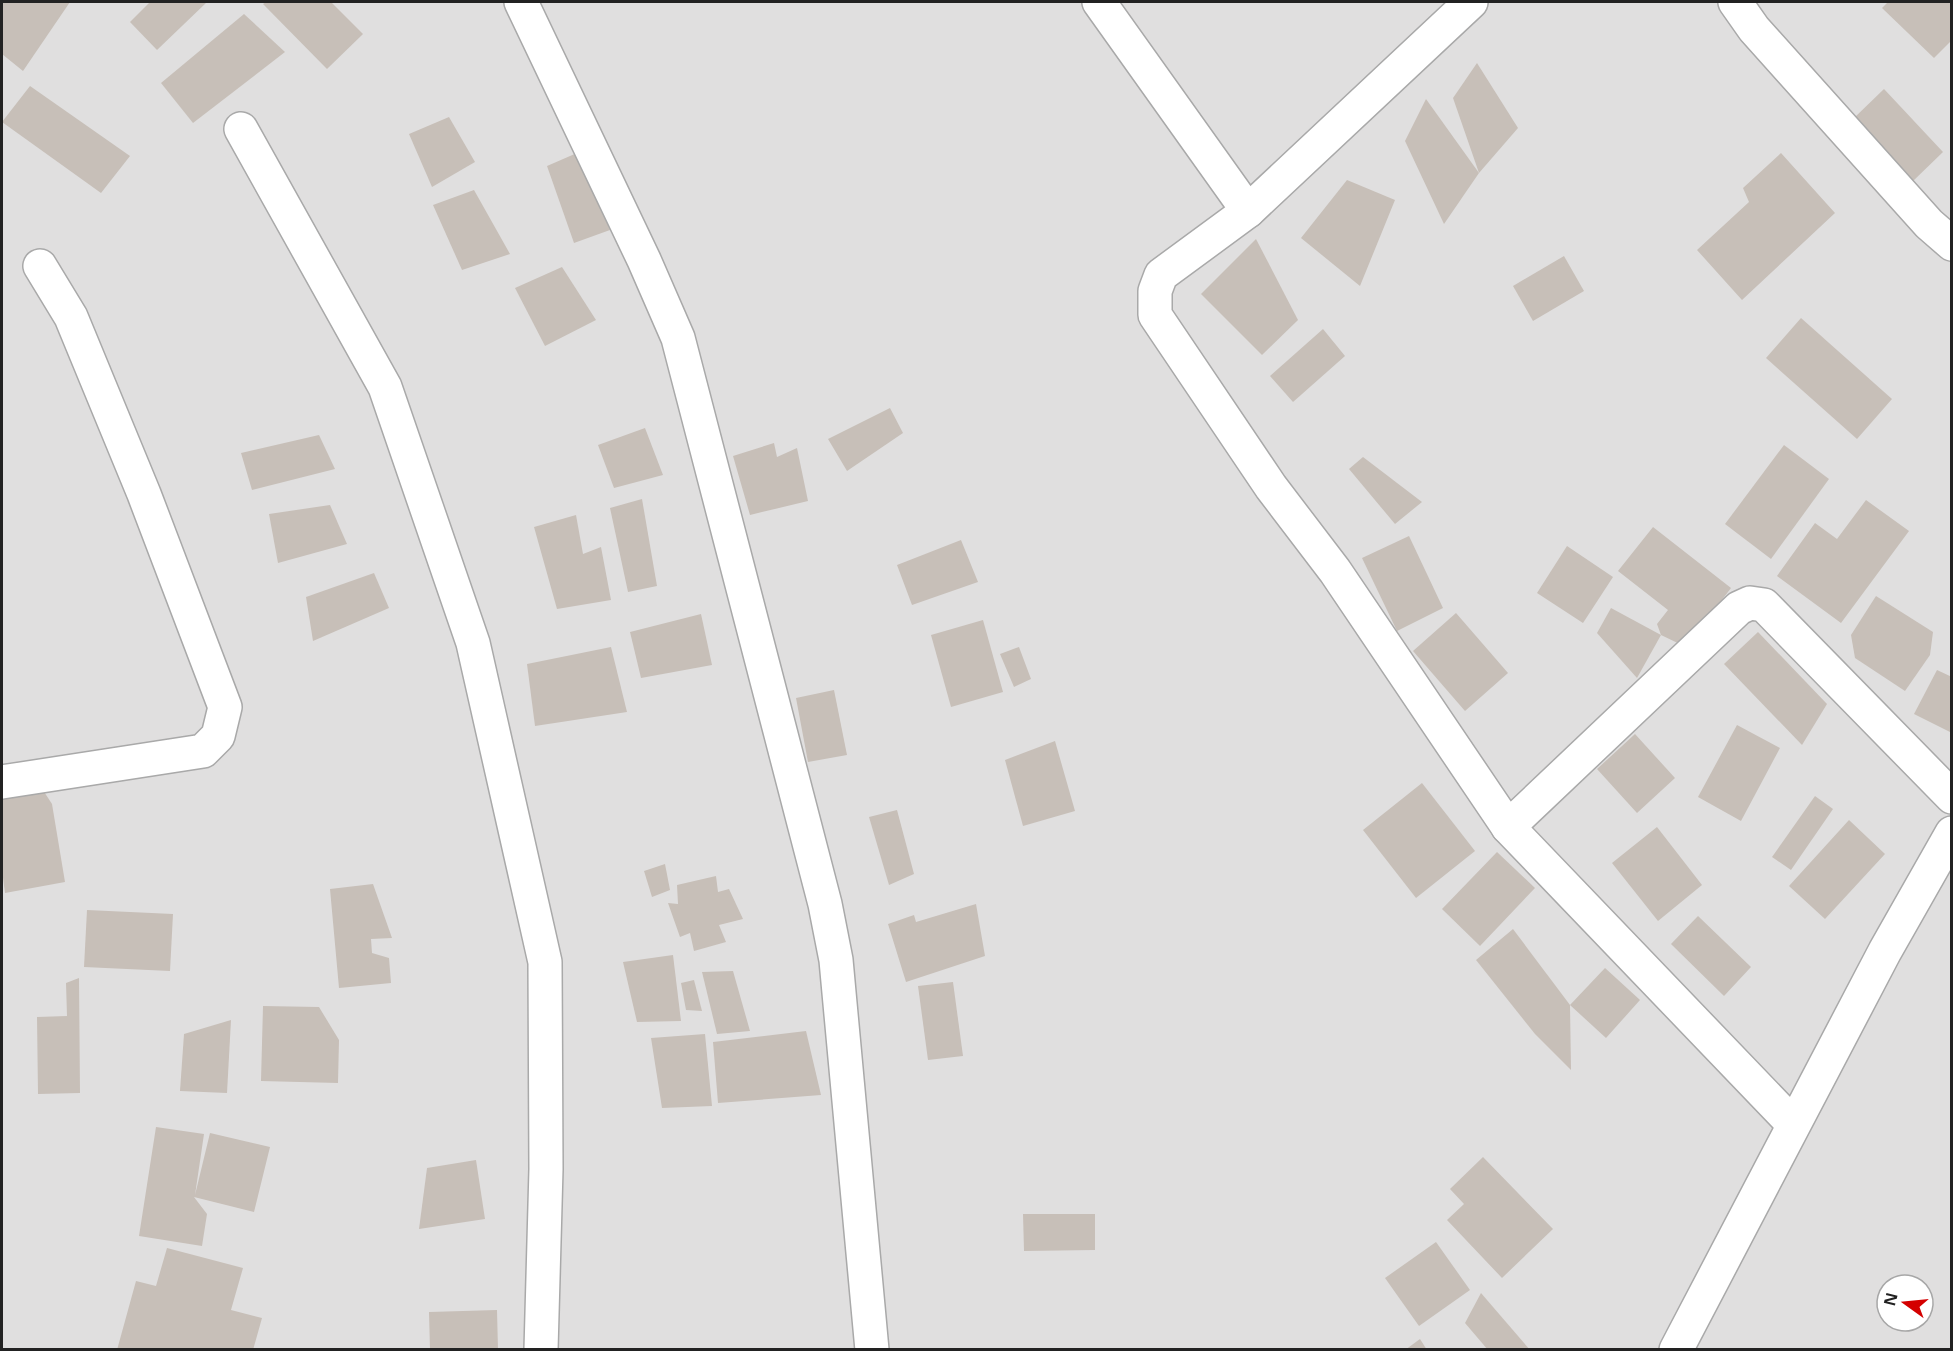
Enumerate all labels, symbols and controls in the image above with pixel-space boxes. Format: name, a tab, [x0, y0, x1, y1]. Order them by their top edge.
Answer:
north arrow	[1875, 1273, 1935, 1333]
text: N	[1878, 1290, 1903, 1308]

